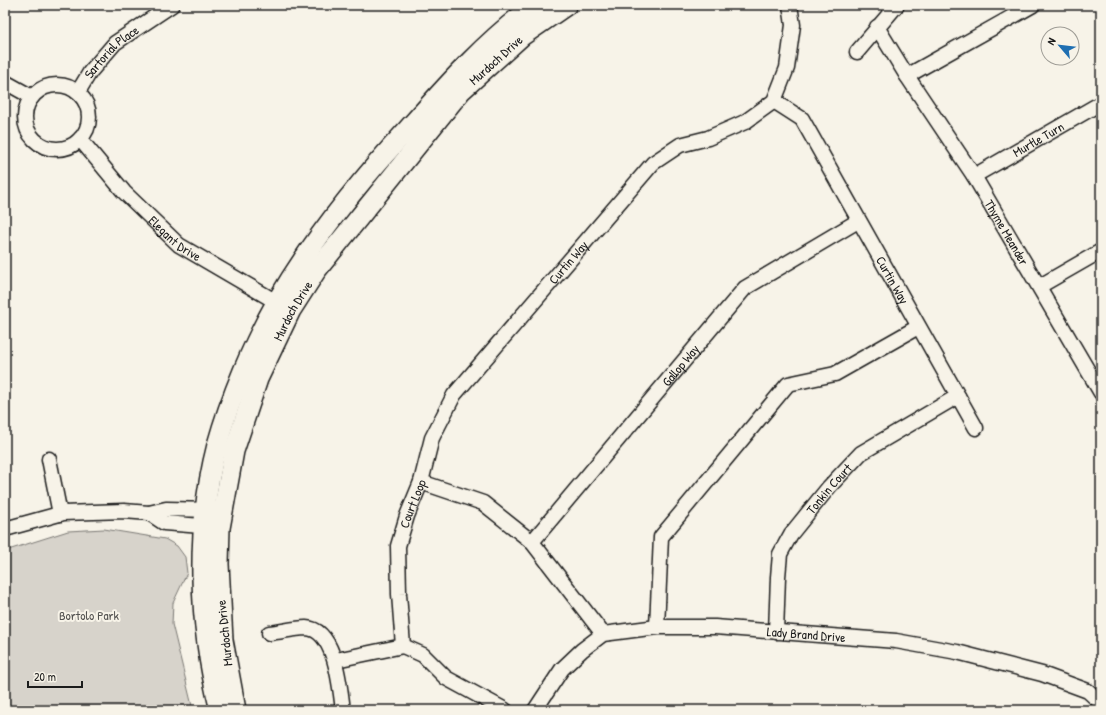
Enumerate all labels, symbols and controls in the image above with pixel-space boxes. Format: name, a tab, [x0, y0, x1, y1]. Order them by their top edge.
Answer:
street label: Sartorial Place	[79, 21, 142, 81]
north arrow	[1040, 26, 1080, 66]
street label: Murdoch Drive	[465, 31, 526, 89]
text: N	[1044, 35, 1059, 47]
street label: Murtle Turn	[1009, 117, 1067, 161]
street label: Thyme Meander	[981, 196, 1033, 268]
street label: Elegant Drive	[145, 212, 205, 265]
street label: Curtin Way	[544, 236, 592, 288]
street label: Curtin Way	[872, 253, 914, 308]
street label: Murdoch Drive	[269, 277, 316, 344]
street label: Gallop Way	[658, 340, 704, 390]
street label: Tonkin Court	[802, 459, 856, 518]
street label: Court Loop	[395, 476, 430, 530]
street label: Murdoch Drive	[212, 599, 236, 667]
park label: Bortolo Park	[59, 606, 120, 624]
street label: Lady Brand Drive	[766, 622, 846, 646]
scale bar	[28, 663, 82, 689]
text: 20 m	[34, 668, 56, 685]

